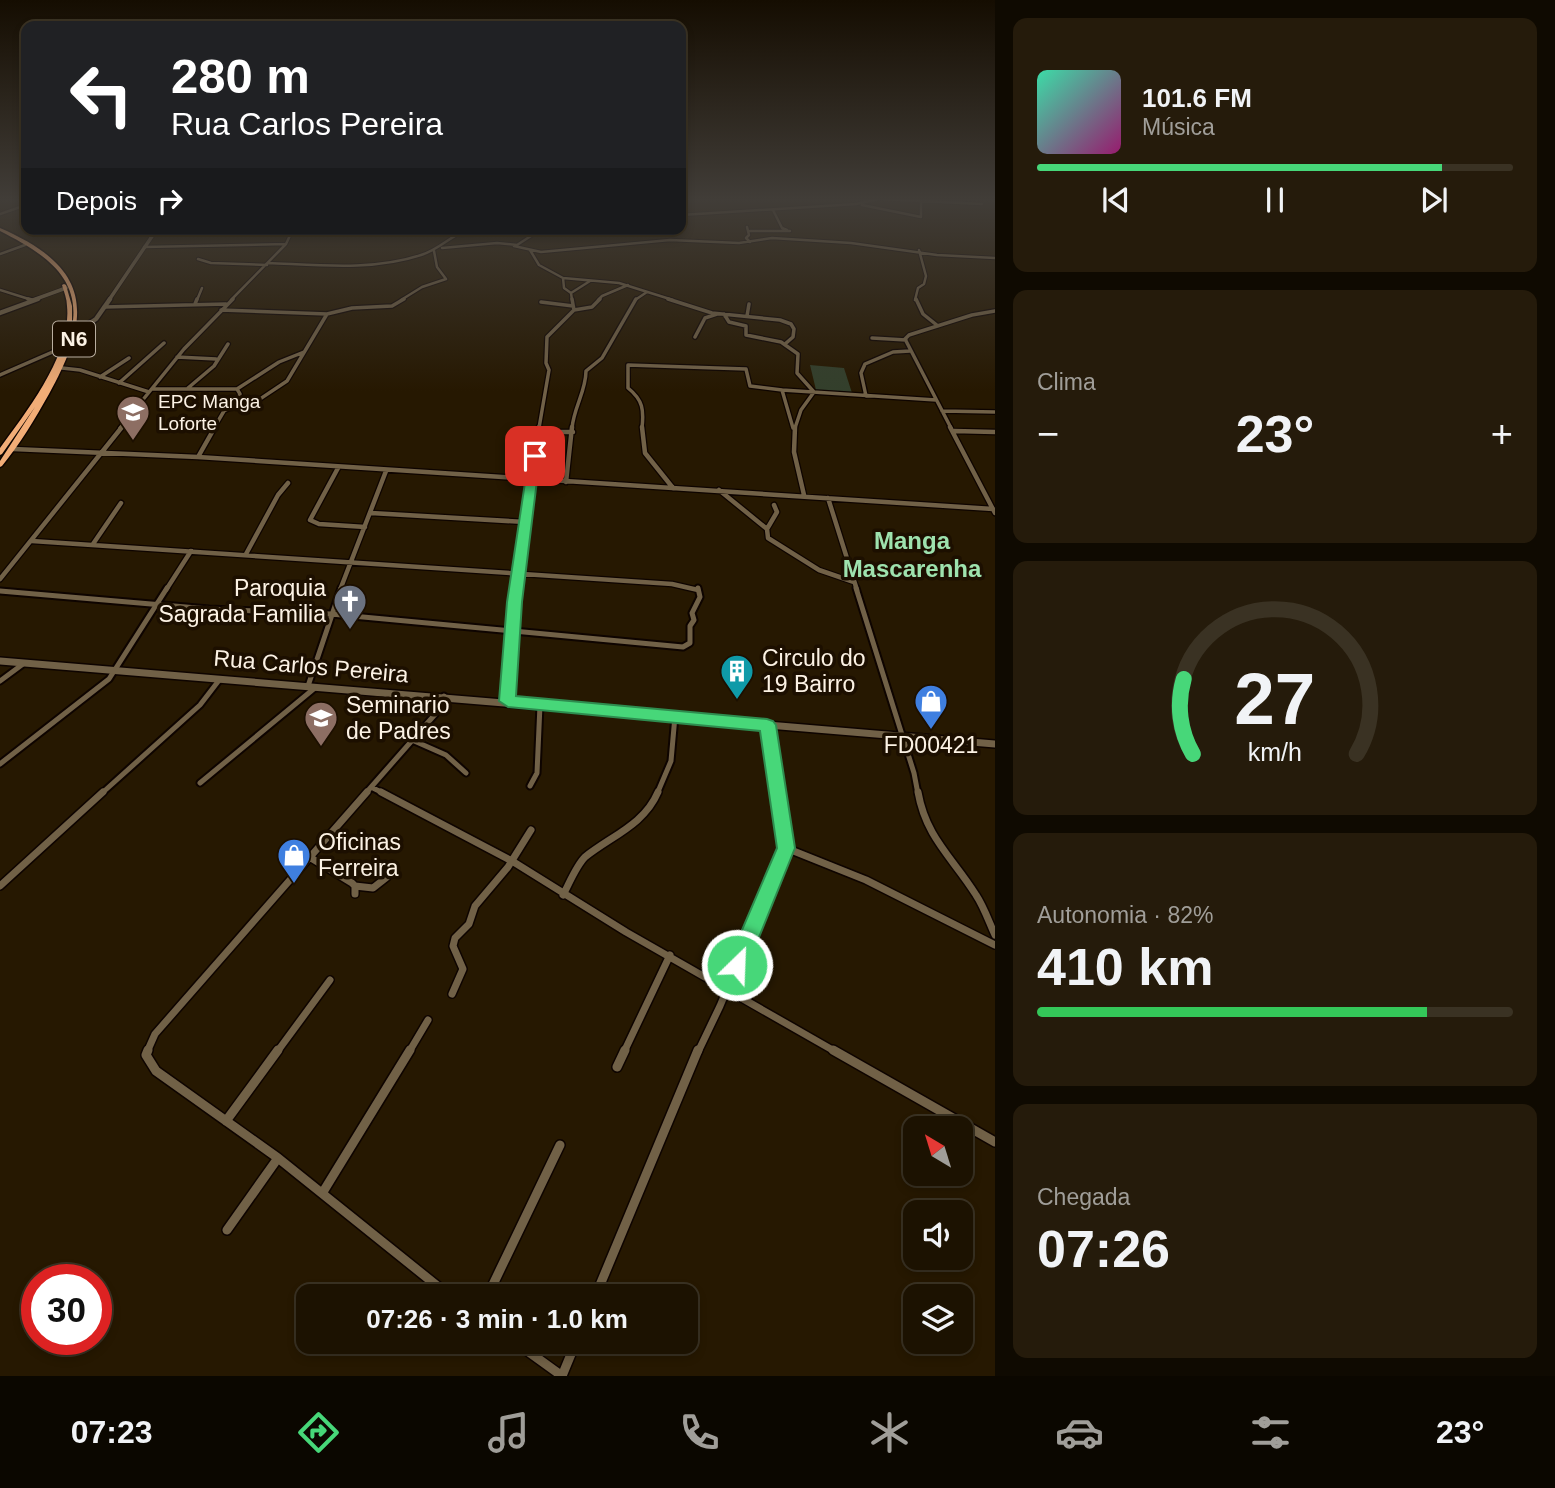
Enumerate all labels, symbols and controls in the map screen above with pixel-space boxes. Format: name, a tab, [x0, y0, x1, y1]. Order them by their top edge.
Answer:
icon: left	[56, 49, 147, 140]
text: 280 m	[171, 49, 310, 103]
text: 101.6 FM	[1142, 83, 1252, 113]
text: Rua Carlos Pereira	[171, 106, 443, 142]
text: Música	[1142, 114, 1215, 140]
icon: previous	[1097, 181, 1135, 219]
icon: pause	[1256, 181, 1294, 219]
icon: next	[1415, 181, 1453, 219]
icon: right	[151, 182, 189, 220]
text: Depois	[56, 186, 137, 216]
road number: N6	[53, 322, 95, 356]
text: Clima	[1037, 369, 1096, 395]
place label: EPC Manga Loforte	[158, 391, 261, 434]
school or university icon: EPC Manga Loforte	[114, 393, 152, 442]
text: 23°	[1236, 405, 1314, 463]
text: −	[1037, 413, 1059, 455]
text: +	[1491, 413, 1513, 455]
pin	[505, 426, 565, 486]
icon: arrive	[516, 437, 554, 475]
district label: Manga Mascarenha	[843, 527, 982, 582]
place label: Paroquia Sagrada Familia	[159, 575, 326, 627]
church icon: Paroquia Sagrada Familia	[331, 582, 369, 631]
street label: Rua Carlos Pereira	[212, 645, 410, 687]
place label: Circulo do 19 Bairro	[762, 645, 866, 697]
building icon: Circulo do 19 Bairro	[718, 652, 756, 701]
text: 27	[1235, 658, 1315, 739]
shop icon: FD00421	[912, 682, 950, 731]
place label: Seminario de Padres	[346, 692, 451, 744]
school or university icon: Seminario de Padres	[302, 699, 340, 748]
place label: FD00421	[884, 732, 978, 758]
text: km/h	[1248, 738, 1302, 766]
place label: Oficinas Ferreira	[318, 829, 401, 881]
shop icon: Oficinas Ferreira	[275, 836, 313, 885]
text: Autonomia · 82%	[1037, 902, 1213, 928]
position arrow	[700, 928, 774, 1002]
text: 410 km	[1037, 938, 1213, 996]
north arrow	[903, 1116, 973, 1186]
map controls	[903, 1116, 973, 1354]
text: Chegada	[1037, 1184, 1130, 1210]
button: sound	[903, 1200, 973, 1270]
text: 07:26	[1037, 1220, 1170, 1278]
speed limit sign: 30	[21, 1264, 112, 1355]
button: layers	[903, 1284, 973, 1354]
text: 07:26 · 3 min · 1.0 km	[366, 1304, 628, 1334]
icon: directions	[294, 1408, 343, 1457]
icon: music	[484, 1408, 533, 1457]
icon: phone	[675, 1408, 724, 1457]
icon: climate	[865, 1408, 914, 1457]
icon: car	[1055, 1408, 1104, 1457]
icon: filters	[1246, 1408, 1295, 1457]
text: 07:23	[71, 1414, 153, 1450]
text: 23°	[1436, 1414, 1484, 1450]

